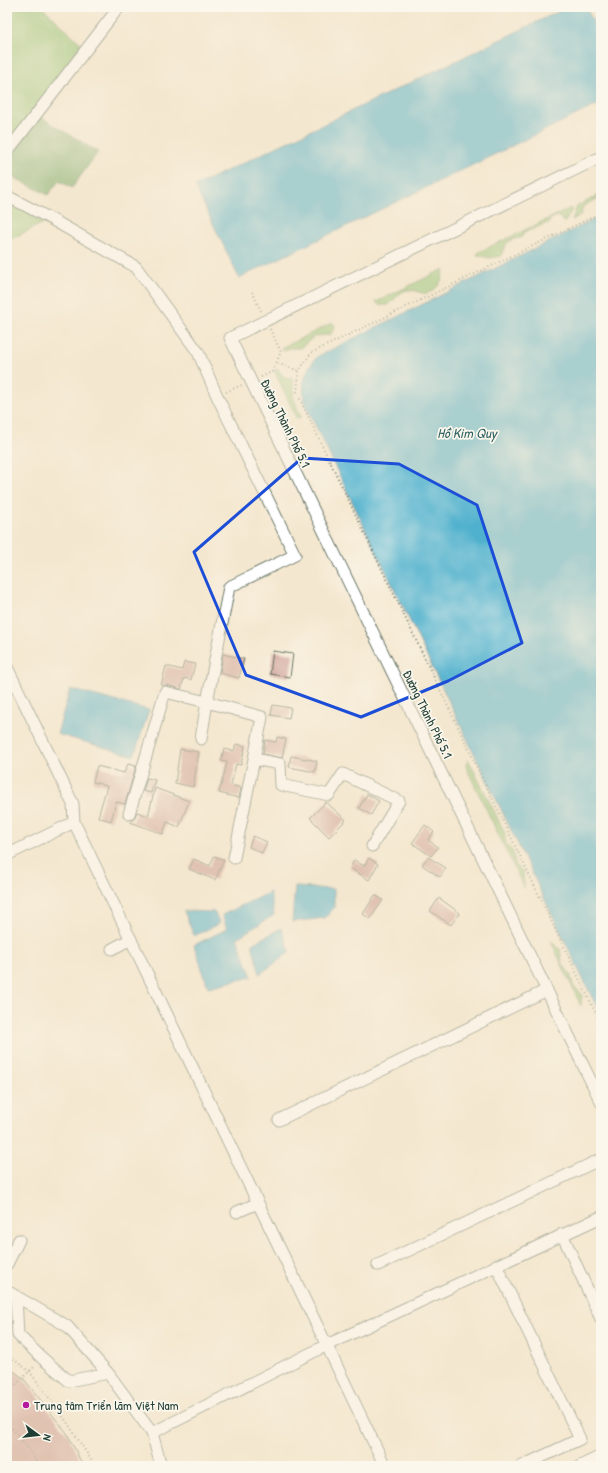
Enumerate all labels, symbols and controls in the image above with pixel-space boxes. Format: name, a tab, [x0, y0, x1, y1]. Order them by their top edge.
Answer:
street label: Đường Thành Phố 5.1	[257, 376, 315, 470]
water label: Hồ Kim Quy	[437, 423, 499, 443]
street label: Đường Thành Phố 5.1	[399, 667, 457, 761]
place label: Trung tâm Triển lãm Việt Nam	[34, 1396, 179, 1414]
marker: Trung tâm Triển lãm Việt Nam	[21, 1400, 31, 1410]
north arrow	[18, 1415, 58, 1455]
text: N	[40, 1433, 55, 1442]

